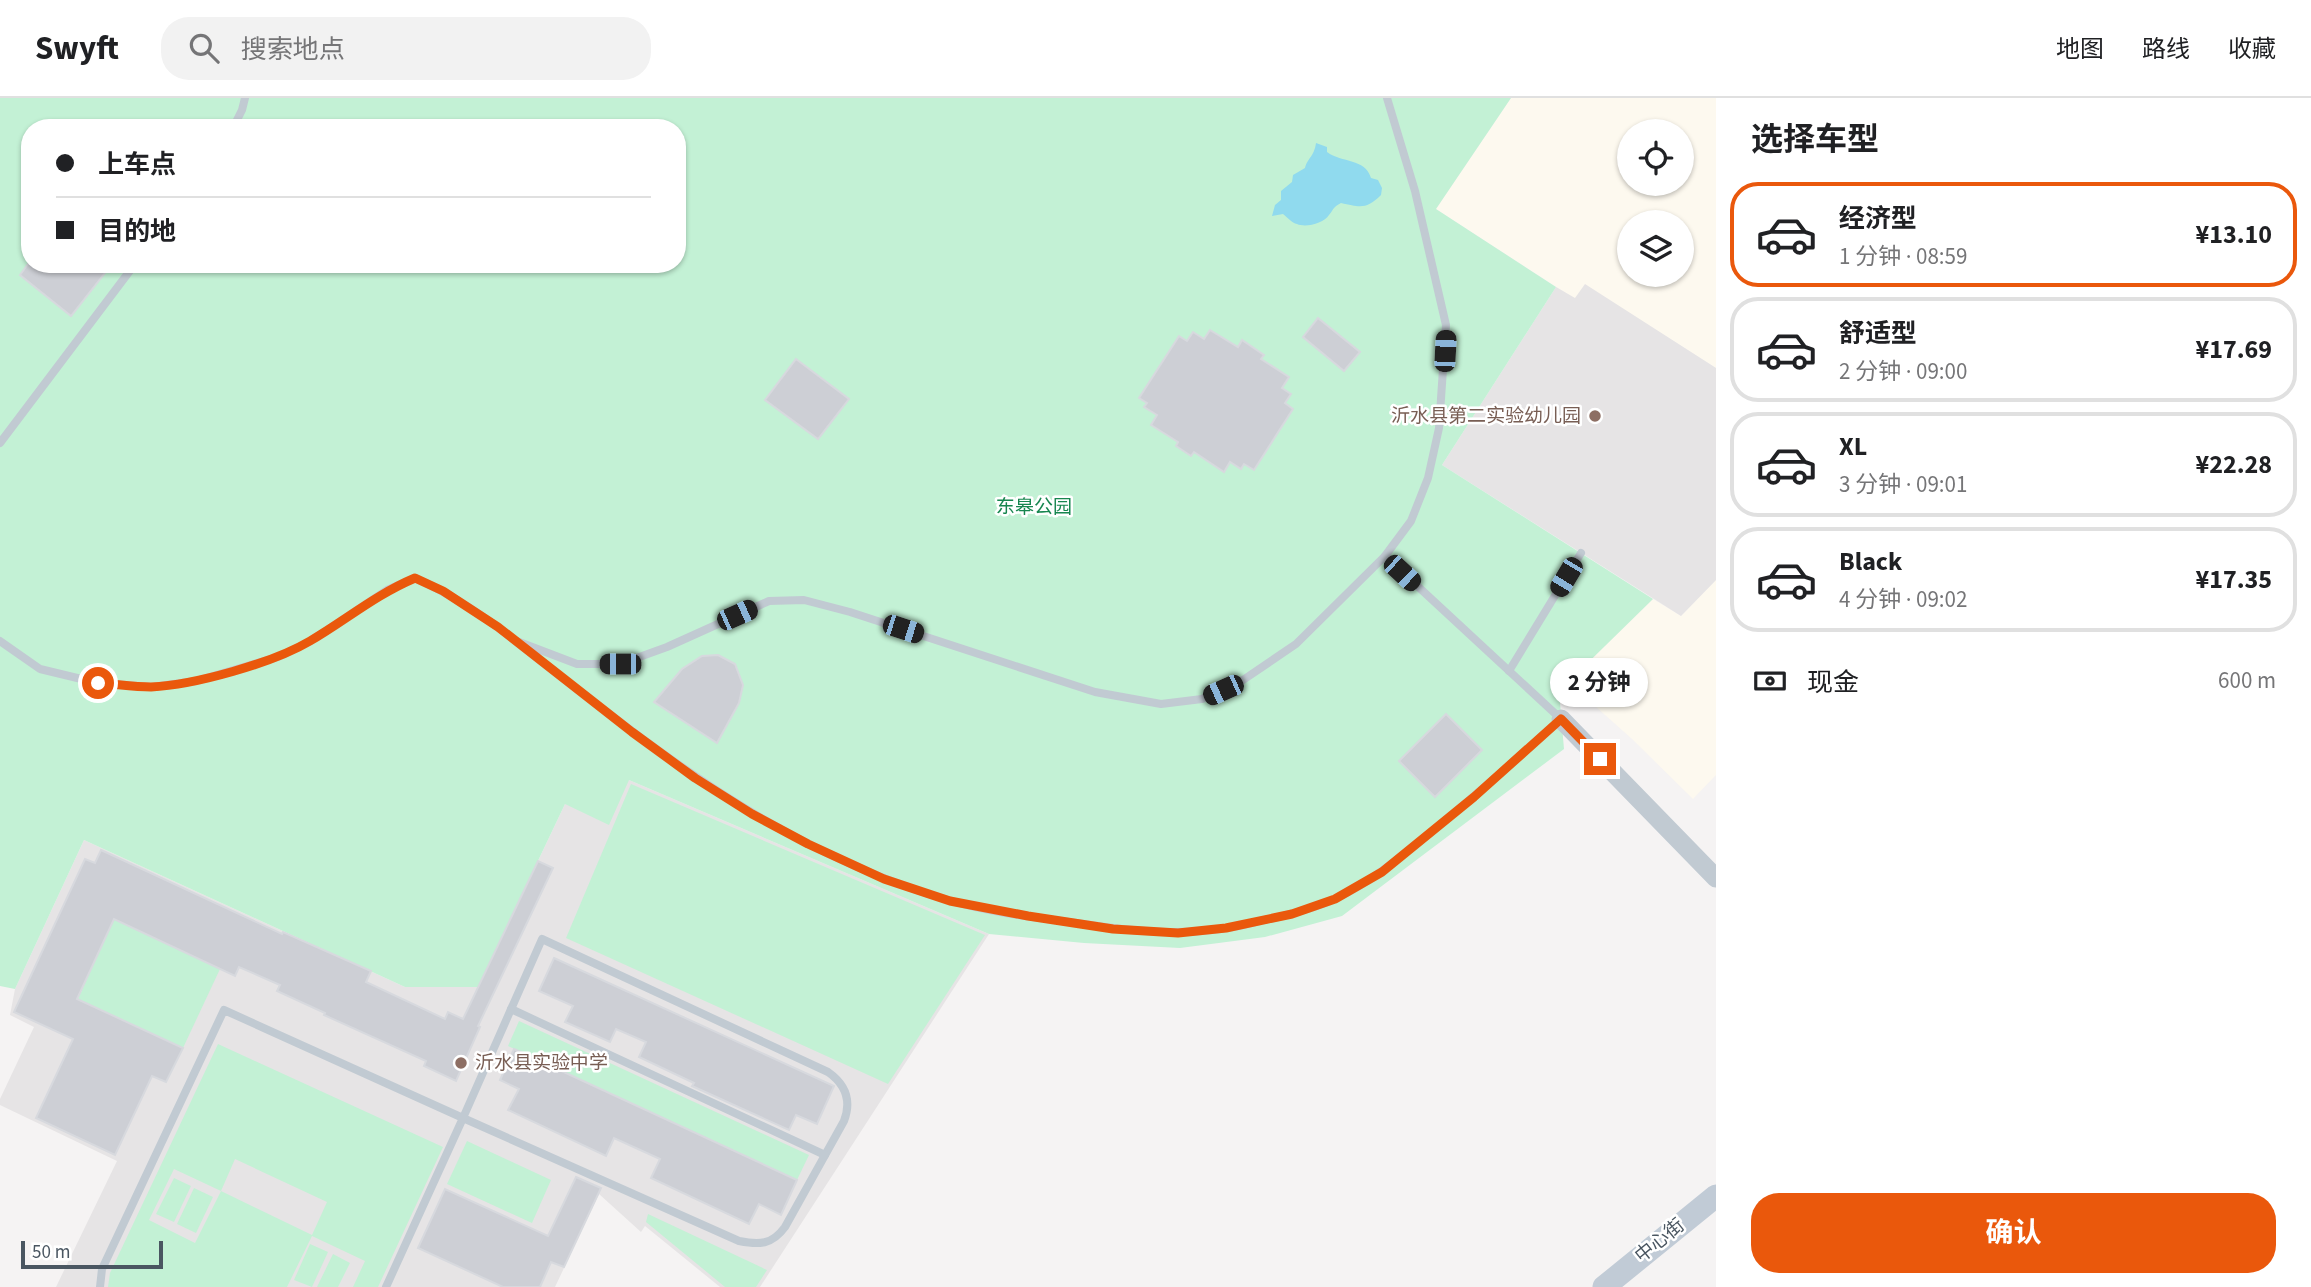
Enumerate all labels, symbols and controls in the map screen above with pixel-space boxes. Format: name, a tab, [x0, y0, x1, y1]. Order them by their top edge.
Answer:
search box	[161, 17, 651, 80]
text: Swyft	[35, 25, 119, 72]
icon: search	[185, 29, 223, 67]
text: 搜索地点	[241, 31, 345, 68]
text: 地图	[2056, 32, 2104, 67]
text: 路线	[2142, 32, 2190, 67]
text: 收藏	[2228, 32, 2276, 67]
text: 选择车型	[1751, 117, 1879, 163]
map controls	[1617, 119, 1694, 287]
button: locate	[1617, 119, 1694, 196]
text: 上车点	[98, 146, 176, 183]
text: 经济型	[1839, 200, 1917, 237]
icon: car	[1755, 203, 1818, 266]
button: layers	[1617, 210, 1694, 287]
text: 目的地	[98, 213, 176, 250]
text: ¥13.10	[2196, 216, 2272, 253]
text: 1 分钟 · 08:59	[1839, 240, 1967, 273]
text: 舒适型	[1839, 315, 1917, 352]
icon: car	[1755, 318, 1818, 381]
car	[1434, 329, 1457, 373]
text: ¥17.69	[2196, 331, 2272, 368]
text: 2 分钟 · 09:00	[1839, 355, 1967, 388]
place label: 沂水县第二实验幼儿园	[1391, 403, 1581, 430]
marker: 沂水县第二实验幼儿园	[1587, 408, 1603, 424]
text: XL	[1839, 428, 1867, 465]
icon: car	[1755, 433, 1818, 496]
text: ¥22.28	[2196, 446, 2272, 483]
text: 3 分钟 · 09:01	[1839, 468, 1967, 501]
park label: 东皋公园	[996, 494, 1072, 521]
text: Black	[1839, 543, 1902, 580]
icon: car	[1755, 548, 1818, 611]
car	[1380, 551, 1425, 595]
car	[1547, 554, 1586, 600]
text: ¥17.35	[2196, 561, 2272, 598]
text: 4 分钟 · 09:02	[1839, 583, 1967, 616]
car	[714, 597, 761, 633]
car	[880, 613, 927, 645]
car	[600, 654, 642, 675]
callout: 2 分钟	[1551, 658, 1649, 706]
icon: cash	[1751, 662, 1789, 700]
text: 现金	[1807, 664, 1859, 701]
text: 600 m	[2218, 664, 2276, 697]
text: 2 分钟	[1568, 666, 1630, 699]
route start	[82, 667, 114, 699]
car	[1200, 672, 1247, 708]
route end	[1584, 743, 1616, 775]
place label: 沂水县实验中学	[475, 1050, 608, 1077]
marker: 沂水县实验中学	[453, 1055, 469, 1071]
button: 确认	[1751, 1193, 2276, 1273]
street label: 中心街	[1629, 1213, 1691, 1269]
scale bar	[21, 1238, 163, 1270]
text: 50 m	[32, 1239, 70, 1266]

